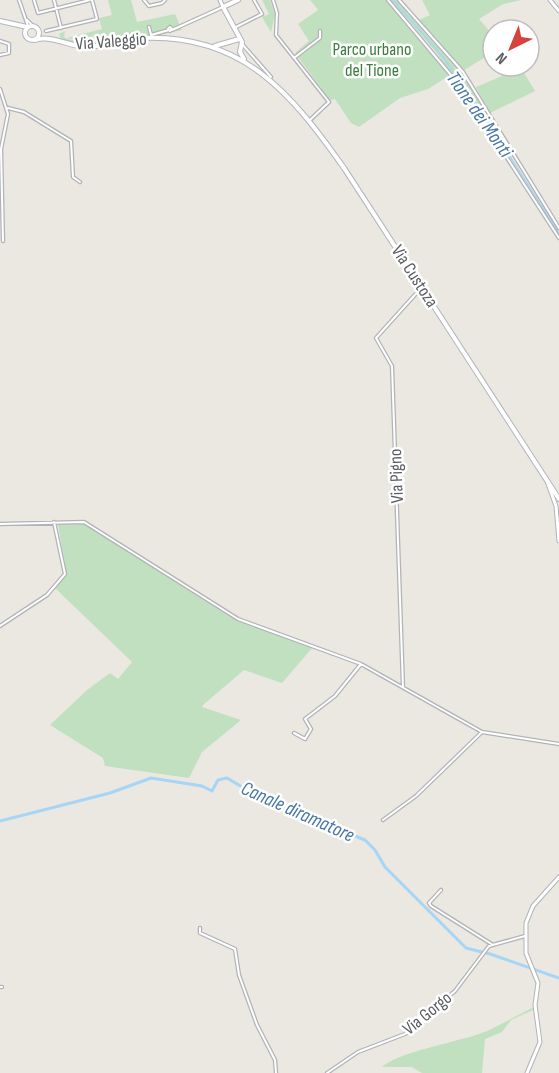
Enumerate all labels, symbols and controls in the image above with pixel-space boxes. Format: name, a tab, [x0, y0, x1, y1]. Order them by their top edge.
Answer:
north arrow	[481, 18, 541, 78]
street label: Via Valeggio	[75, 29, 147, 54]
park label: Parco urbano del Tione	[333, 39, 411, 81]
text: N	[492, 48, 511, 68]
water label: Tione dei Monti	[441, 67, 518, 163]
street label: Via Custoza	[387, 241, 442, 311]
street label: Via Pigno	[385, 448, 408, 504]
water label: Canale diramatore	[237, 776, 358, 848]
street label: Via Gorgo	[399, 987, 456, 1039]

